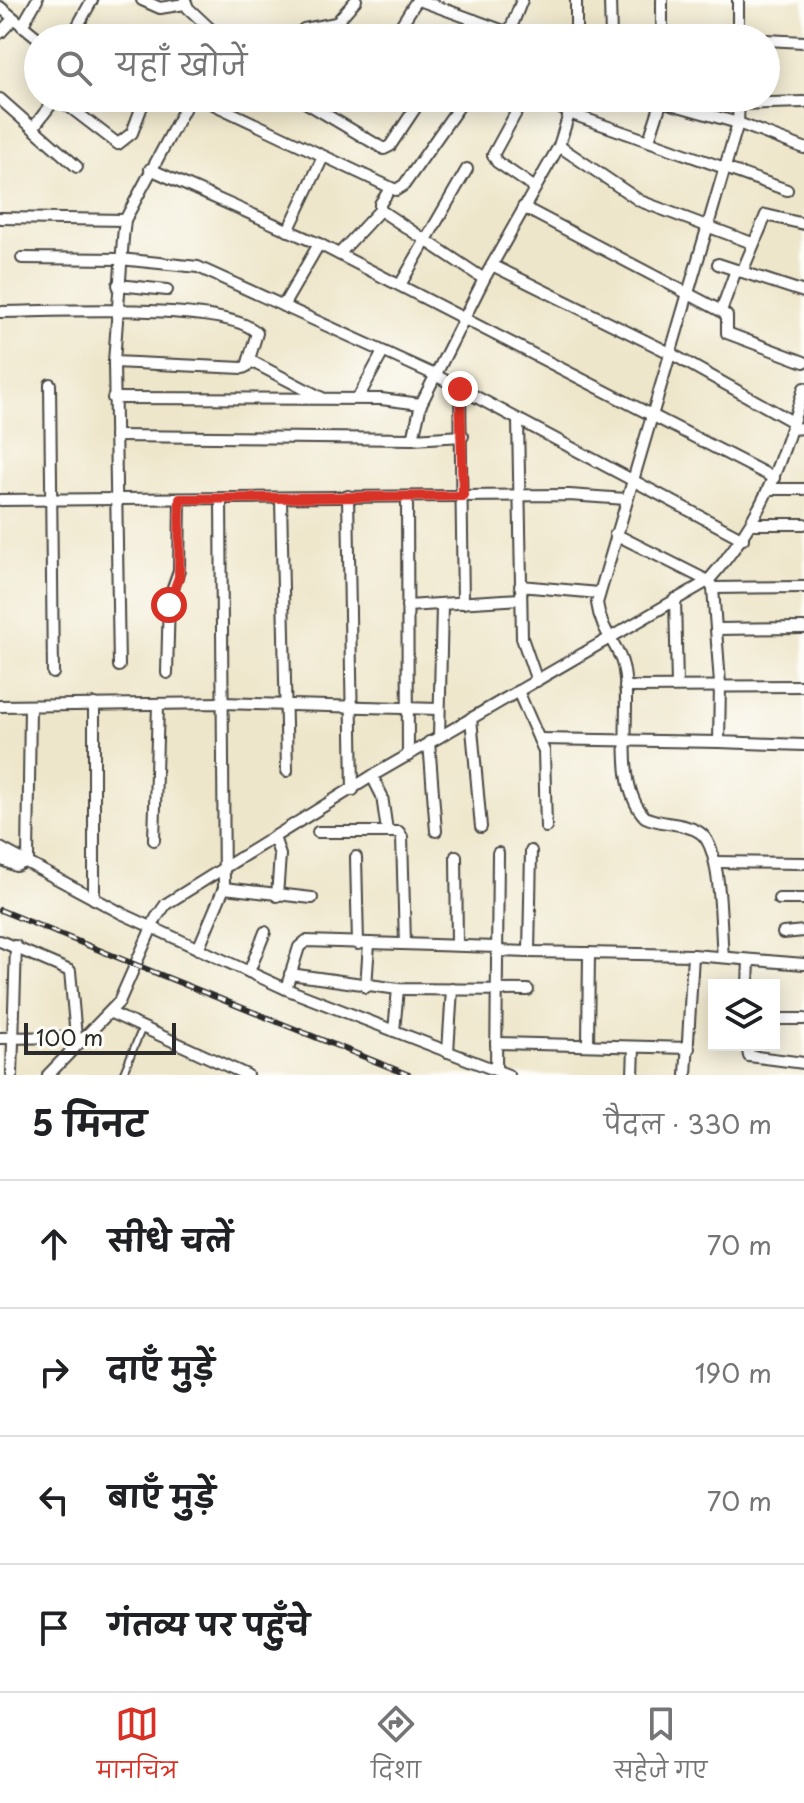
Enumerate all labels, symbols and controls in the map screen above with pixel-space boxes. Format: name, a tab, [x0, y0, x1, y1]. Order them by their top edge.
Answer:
search box	[24, 24, 780, 112]
text: यहाँ खोजें	[116, 41, 247, 86]
icon: search	[52, 46, 96, 90]
route end	[442, 371, 478, 407]
route start	[151, 587, 187, 623]
map controls	[708, 979, 780, 1051]
button: layers	[708, 979, 780, 1051]
scale bar	[24, 1019, 176, 1055]
text: 100 m	[36, 1020, 103, 1053]
text: 5 मिनट	[32, 1096, 147, 1148]
text: पैदल · 330 m	[604, 1104, 772, 1143]
text: सीधे चलें	[108, 1217, 233, 1262]
icon: ahead	[32, 1222, 76, 1266]
text: 70 m	[707, 1225, 772, 1264]
text: दाएँ मुड़ें	[108, 1345, 214, 1390]
icon: right	[32, 1350, 76, 1394]
text: 190 m	[695, 1353, 772, 1392]
text: बाएँ मुड़ें	[108, 1473, 215, 1518]
icon: left	[32, 1478, 76, 1522]
text: 70 m	[707, 1481, 772, 1520]
text: गंतव्य पर पहुँचे	[108, 1601, 310, 1646]
icon: arrive	[32, 1606, 76, 1650]
tab: मानचित्र	[97, 1702, 177, 1795]
tab: दिशा	[371, 1702, 421, 1795]
tab: सहेजे गए	[614, 1702, 707, 1795]

